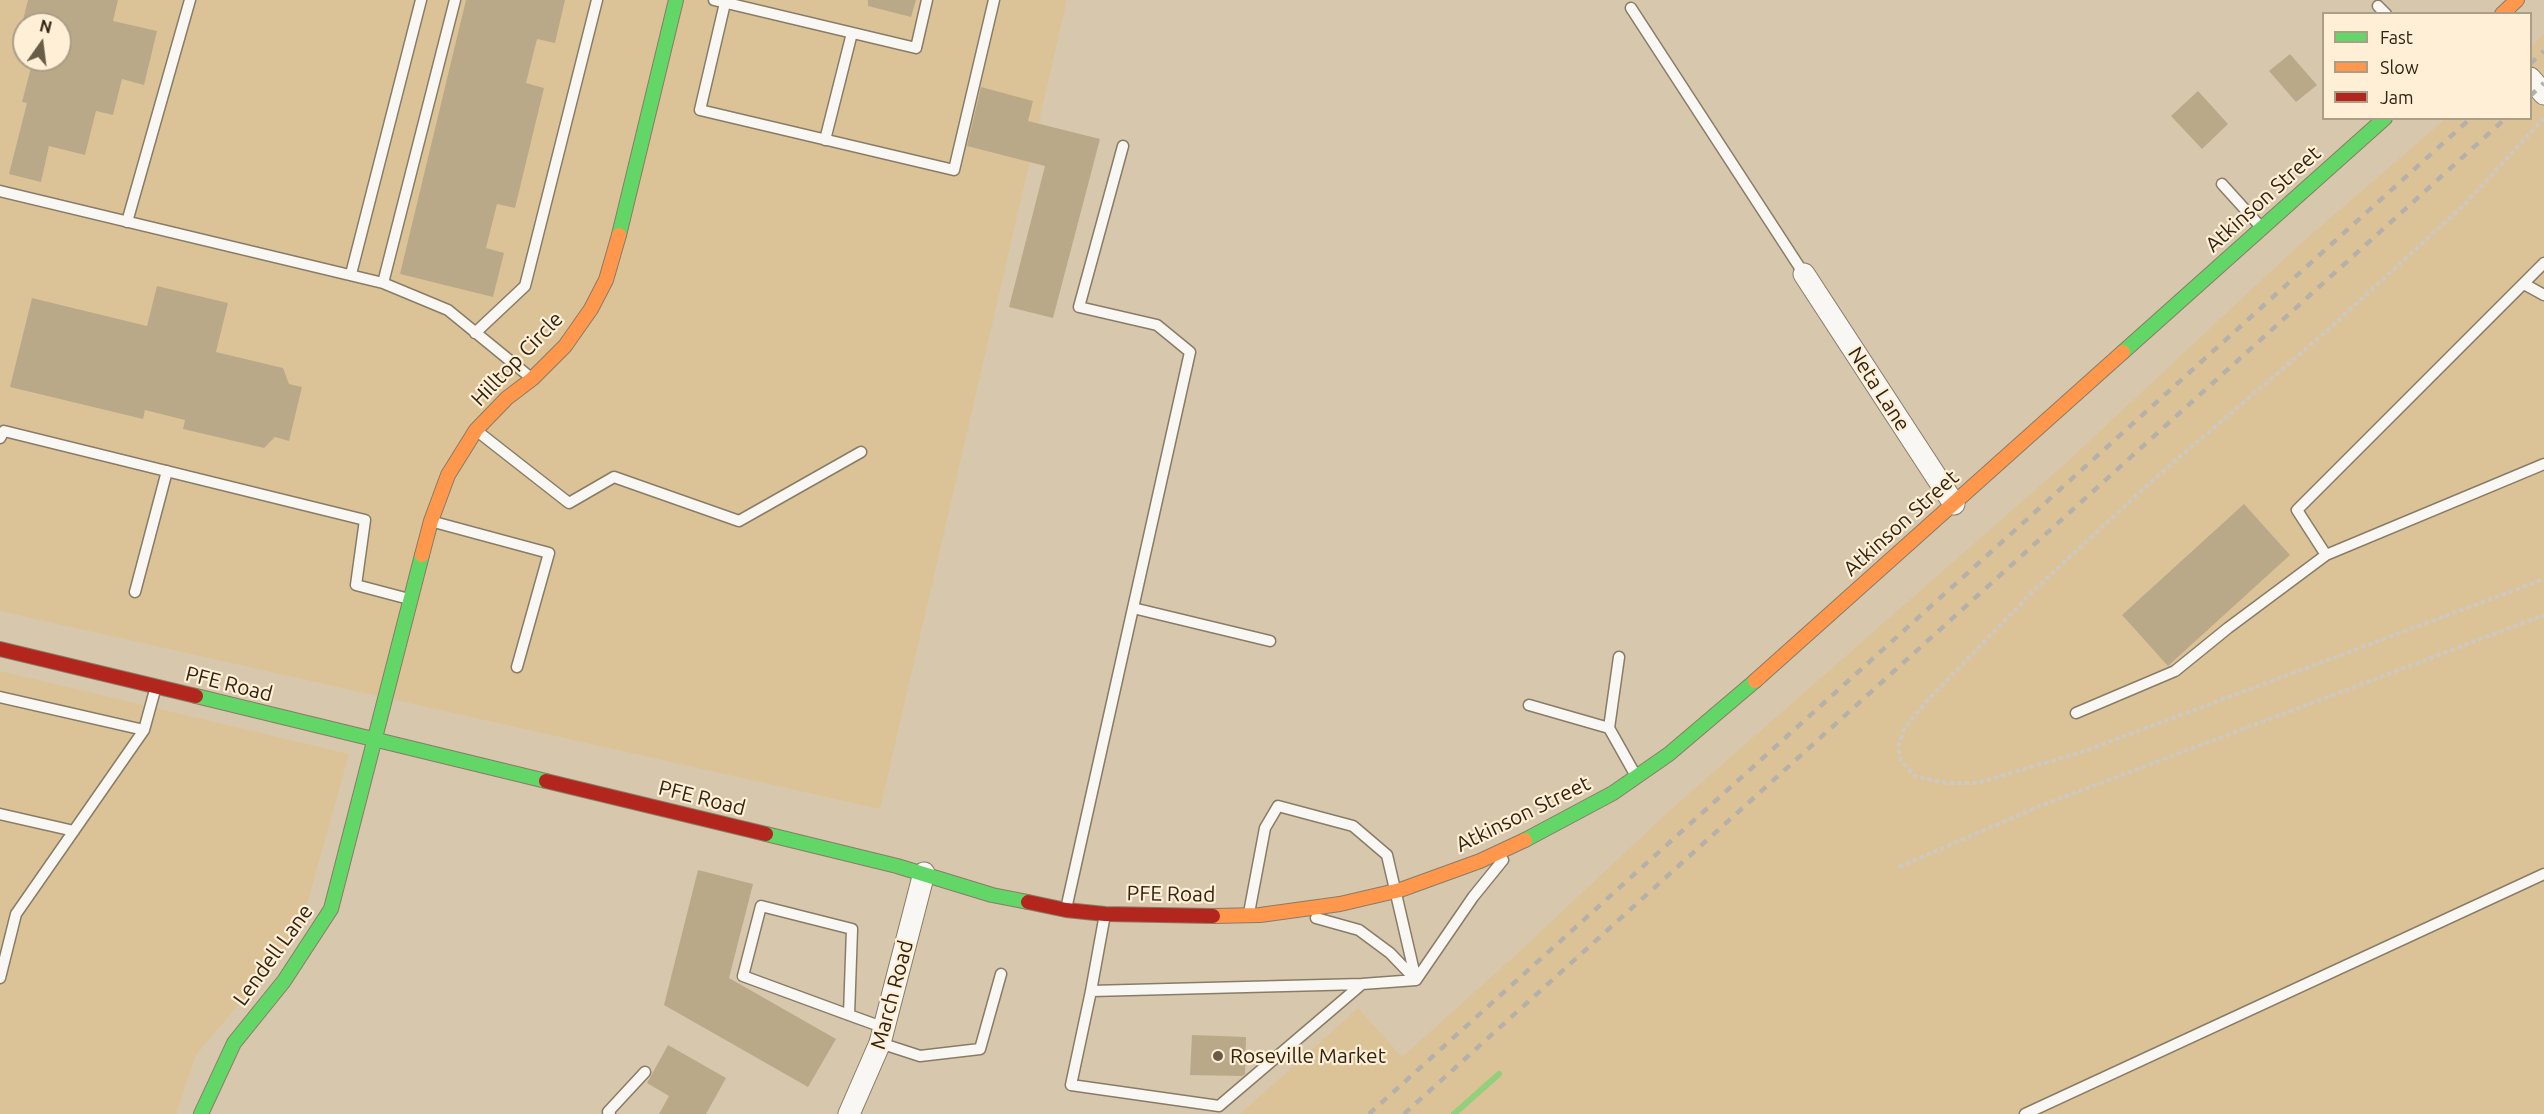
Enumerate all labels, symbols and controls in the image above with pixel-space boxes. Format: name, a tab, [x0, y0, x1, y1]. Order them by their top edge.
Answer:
north arrow	[12, 12, 72, 72]
legend	[2322, 12, 2532, 120]
text: N	[38, 16, 54, 37]
text: Fast	[2380, 27, 2413, 47]
text: Slow	[2380, 57, 2419, 77]
text: Jam	[2380, 87, 2414, 107]
street label: Atkinson Street	[2200, 141, 2326, 257]
street label: Hilltop Circle	[466, 307, 568, 411]
street label: Neta Lane	[1842, 342, 1916, 436]
street label: Atkinson Street	[1838, 465, 1964, 581]
street label: PFE Road	[183, 661, 275, 707]
street label: Atkinson Street	[1452, 771, 1594, 857]
street label: PFE Road	[656, 775, 748, 821]
street label: PFE Road	[1126, 881, 1216, 907]
street label: Lendell Lane	[228, 899, 318, 1011]
street label: March Road	[865, 938, 919, 1052]
place label: Roseville Market	[1230, 1043, 1386, 1069]
marker: Roseville Market	[1211, 1049, 1225, 1063]

